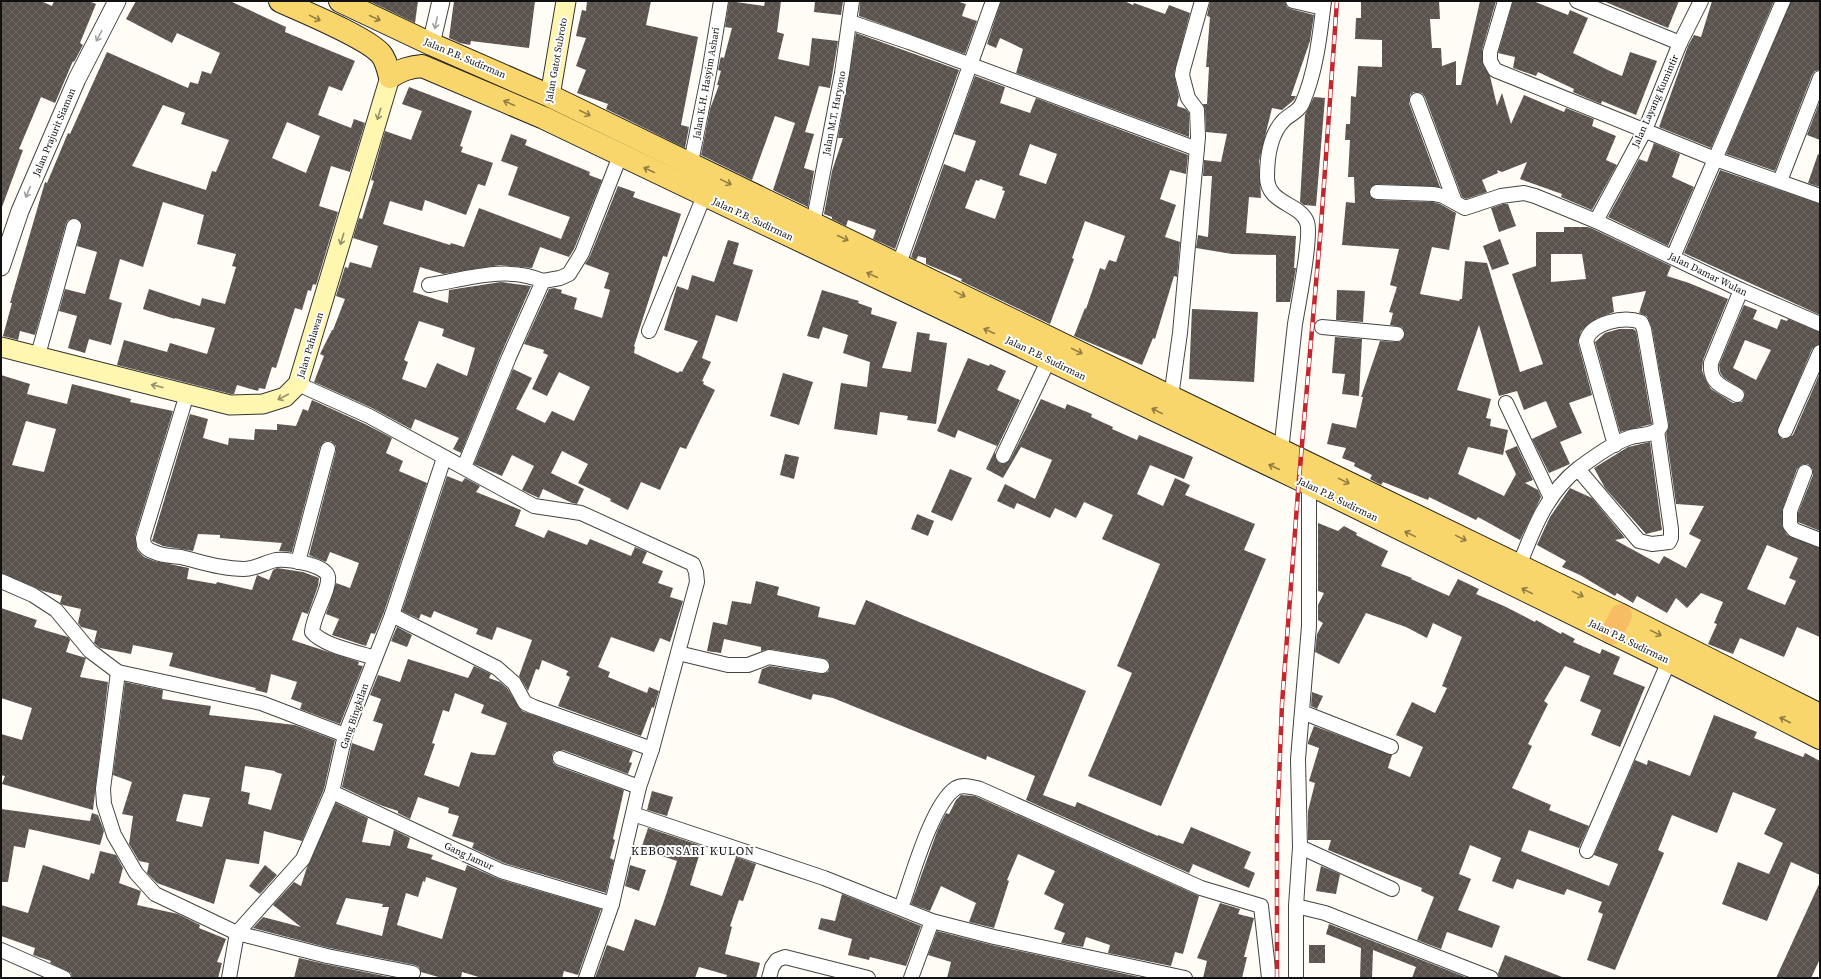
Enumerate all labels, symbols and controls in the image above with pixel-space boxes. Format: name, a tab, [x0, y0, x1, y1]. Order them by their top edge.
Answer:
one-way arrow	[309, 15, 321, 22]
one-way arrow	[369, 15, 381, 22]
one-way arrow	[431, 16, 439, 29]
street label: Jalan Gatot Subroto	[542, 16, 570, 104]
street label: Jalan K.H. Hasyim Ashari	[690, 26, 722, 141]
one-way arrow	[95, 29, 102, 41]
street label: Jalan P.B. Sudirman	[421, 34, 508, 81]
street label: Jalan Layang Kumintir	[1628, 52, 1682, 150]
street label: Jalan M.T. Haryono	[819, 69, 849, 157]
street label: Jalan Prajurit Siaman	[29, 86, 78, 179]
one-way arrow	[503, 99, 515, 106]
one-way arrow	[375, 108, 382, 121]
one-way arrow	[578, 110, 590, 117]
one-way arrow	[643, 166, 655, 173]
one-way arrow	[720, 179, 732, 186]
one-way arrow	[24, 186, 31, 198]
street label: Jalan P.B. Sudirman	[710, 194, 796, 243]
one-way arrow	[338, 232, 345, 245]
one-way arrow	[837, 235, 849, 242]
street label: Jalan Damar Wulan	[1665, 249, 1750, 299]
one-way arrow	[866, 271, 878, 278]
one-way arrow	[954, 291, 966, 298]
street label: Jalan Pahlawan	[294, 310, 326, 380]
one-way arrow	[984, 327, 996, 334]
street label: Jalan P.B. Sudirman	[1003, 332, 1088, 383]
one-way arrow	[1071, 348, 1083, 355]
one-way arrow	[150, 382, 163, 389]
one-way arrow	[277, 393, 289, 401]
one-way arrow	[1151, 407, 1163, 414]
one-way arrow	[1269, 463, 1281, 470]
street label: Jalan P.B. Sudirman	[1295, 473, 1380, 524]
one-way arrow	[1337, 478, 1349, 485]
one-way arrow	[1405, 530, 1417, 538]
one-way arrow	[1454, 534, 1466, 542]
one-way arrow	[1521, 587, 1533, 594]
one-way arrow	[1571, 591, 1583, 598]
street label: Jalan P.B. Sudirman	[1586, 615, 1671, 666]
one-way arrow	[1650, 630, 1662, 637]
street label: Gang Bingkilan	[337, 682, 371, 750]
one-way arrow	[1779, 716, 1791, 723]
street label: Gang Jamur	[442, 839, 496, 873]
district label: KEBONSARI KULON	[631, 843, 755, 859]

